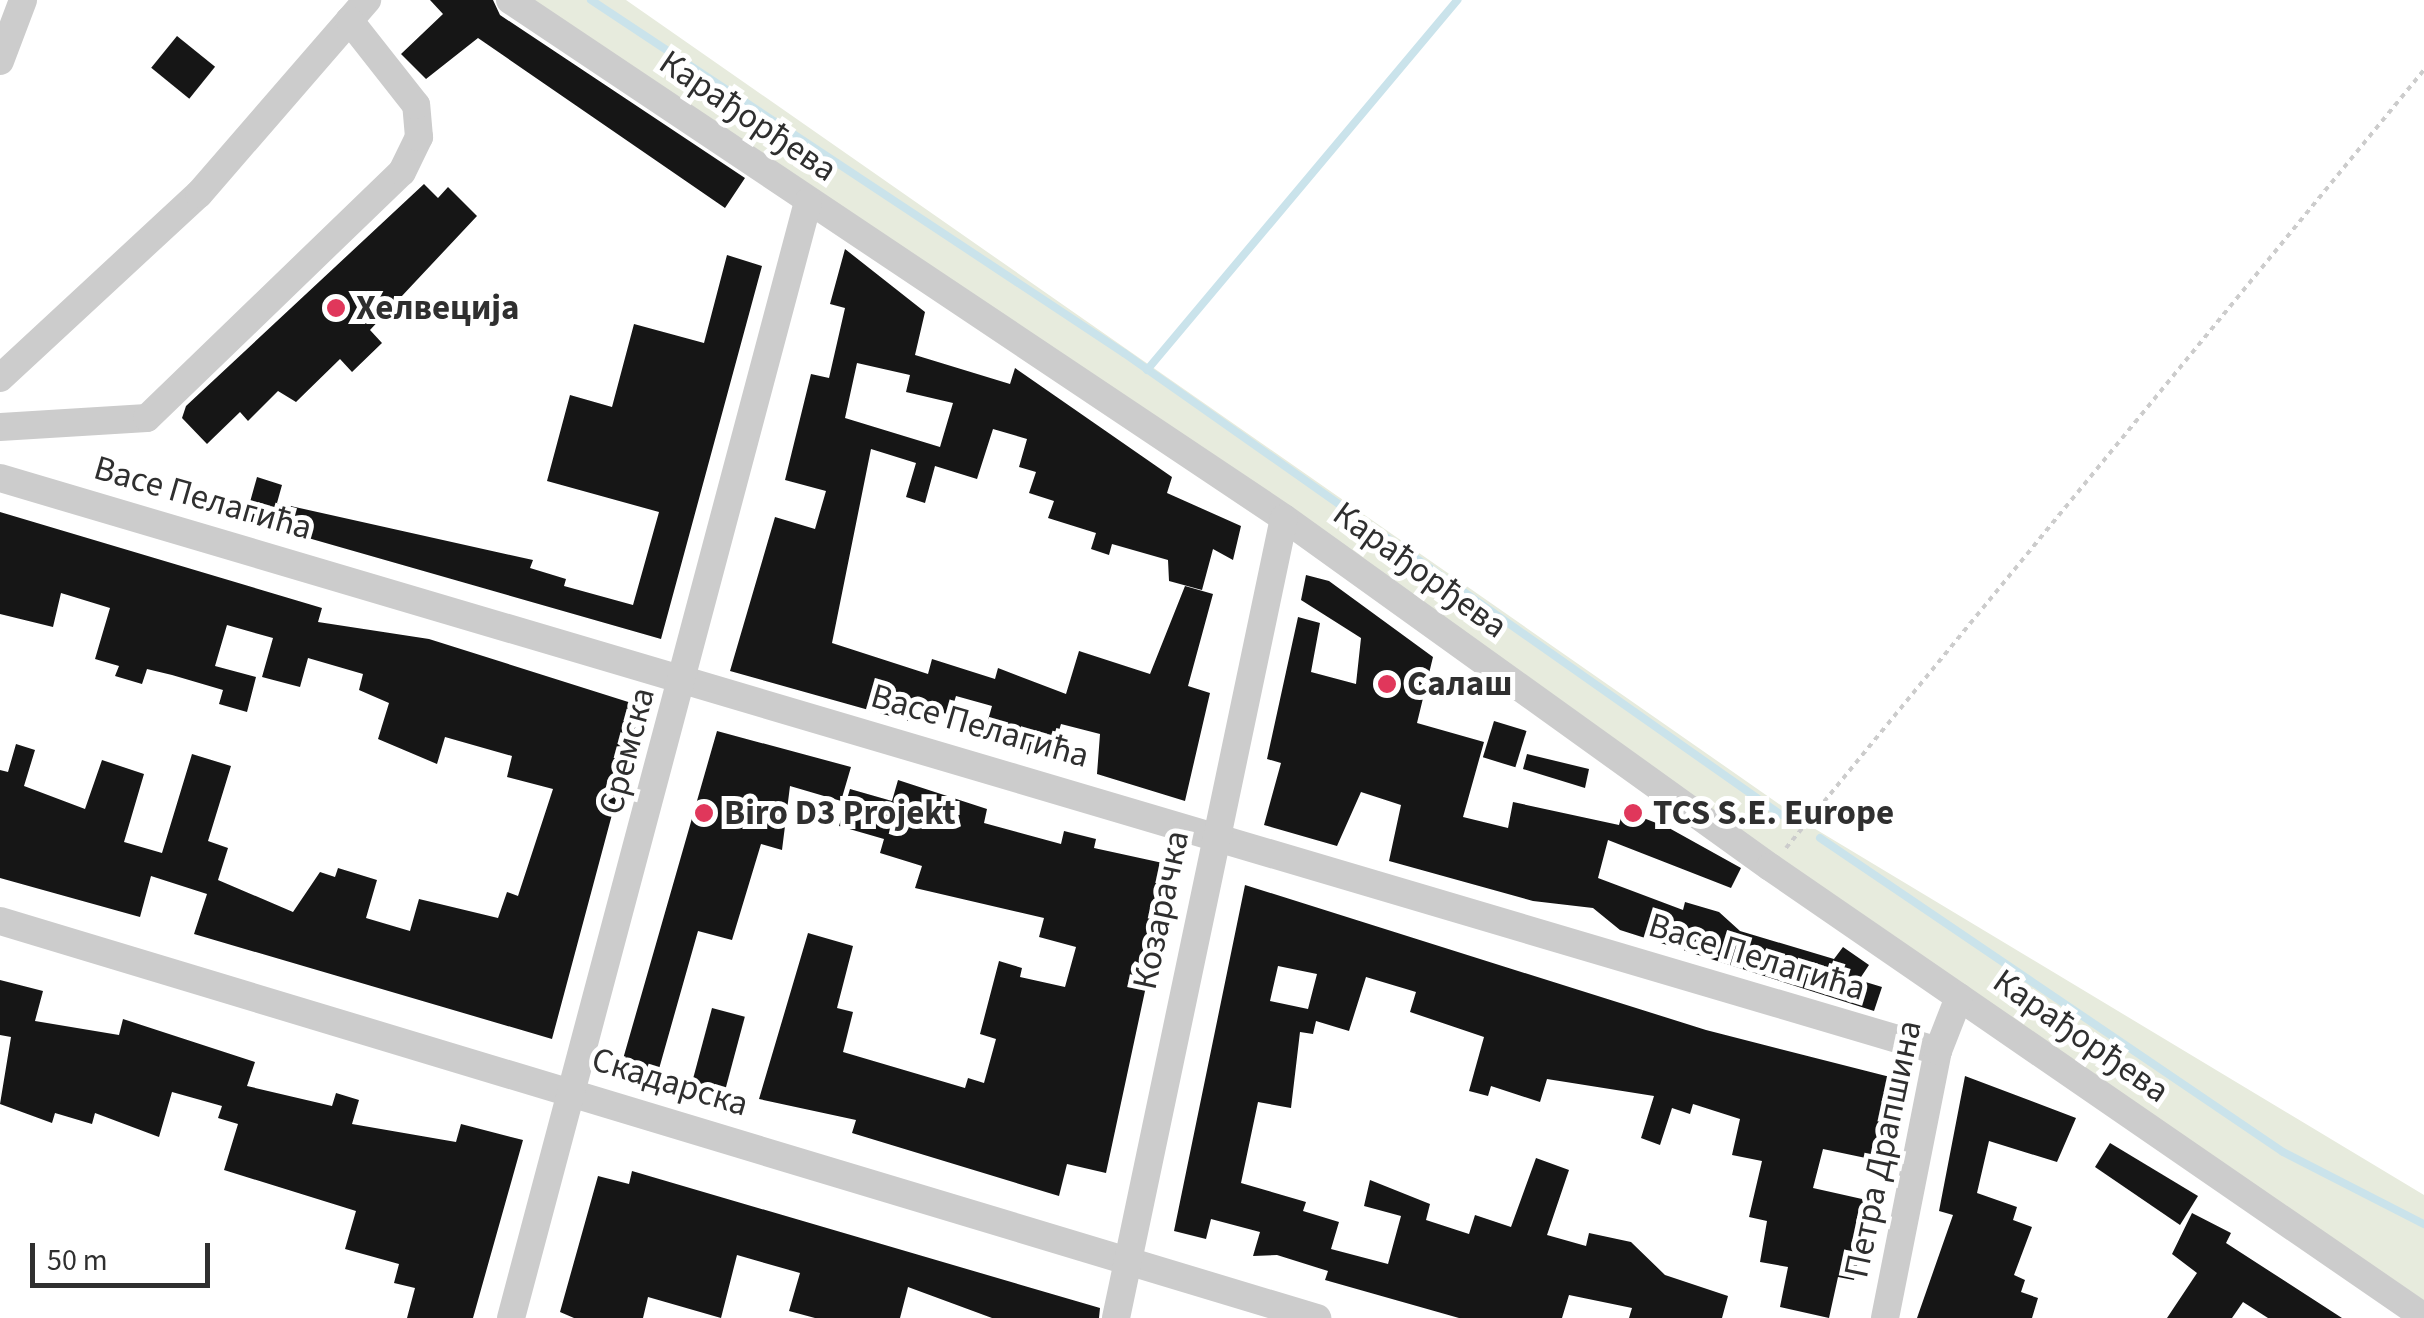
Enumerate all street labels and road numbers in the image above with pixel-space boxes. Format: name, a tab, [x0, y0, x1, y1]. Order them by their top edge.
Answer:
street label: Карађорђева	[651, 41, 845, 191]
street label: Васе Пелагића	[89, 447, 317, 549]
street label: Карађорђева	[1325, 493, 1515, 647]
street label: Васе Пелагића	[866, 675, 1094, 777]
street label: Сремска	[590, 683, 664, 819]
street label: Козарачка	[1124, 827, 1198, 993]
street label: Васе Пелагића	[1643, 904, 1871, 1010]
street label: Карађорђева	[1985, 960, 2177, 1112]
street label: Петра Драпшина	[1835, 1017, 1931, 1281]
street label: Скадарска	[587, 1038, 753, 1126]

